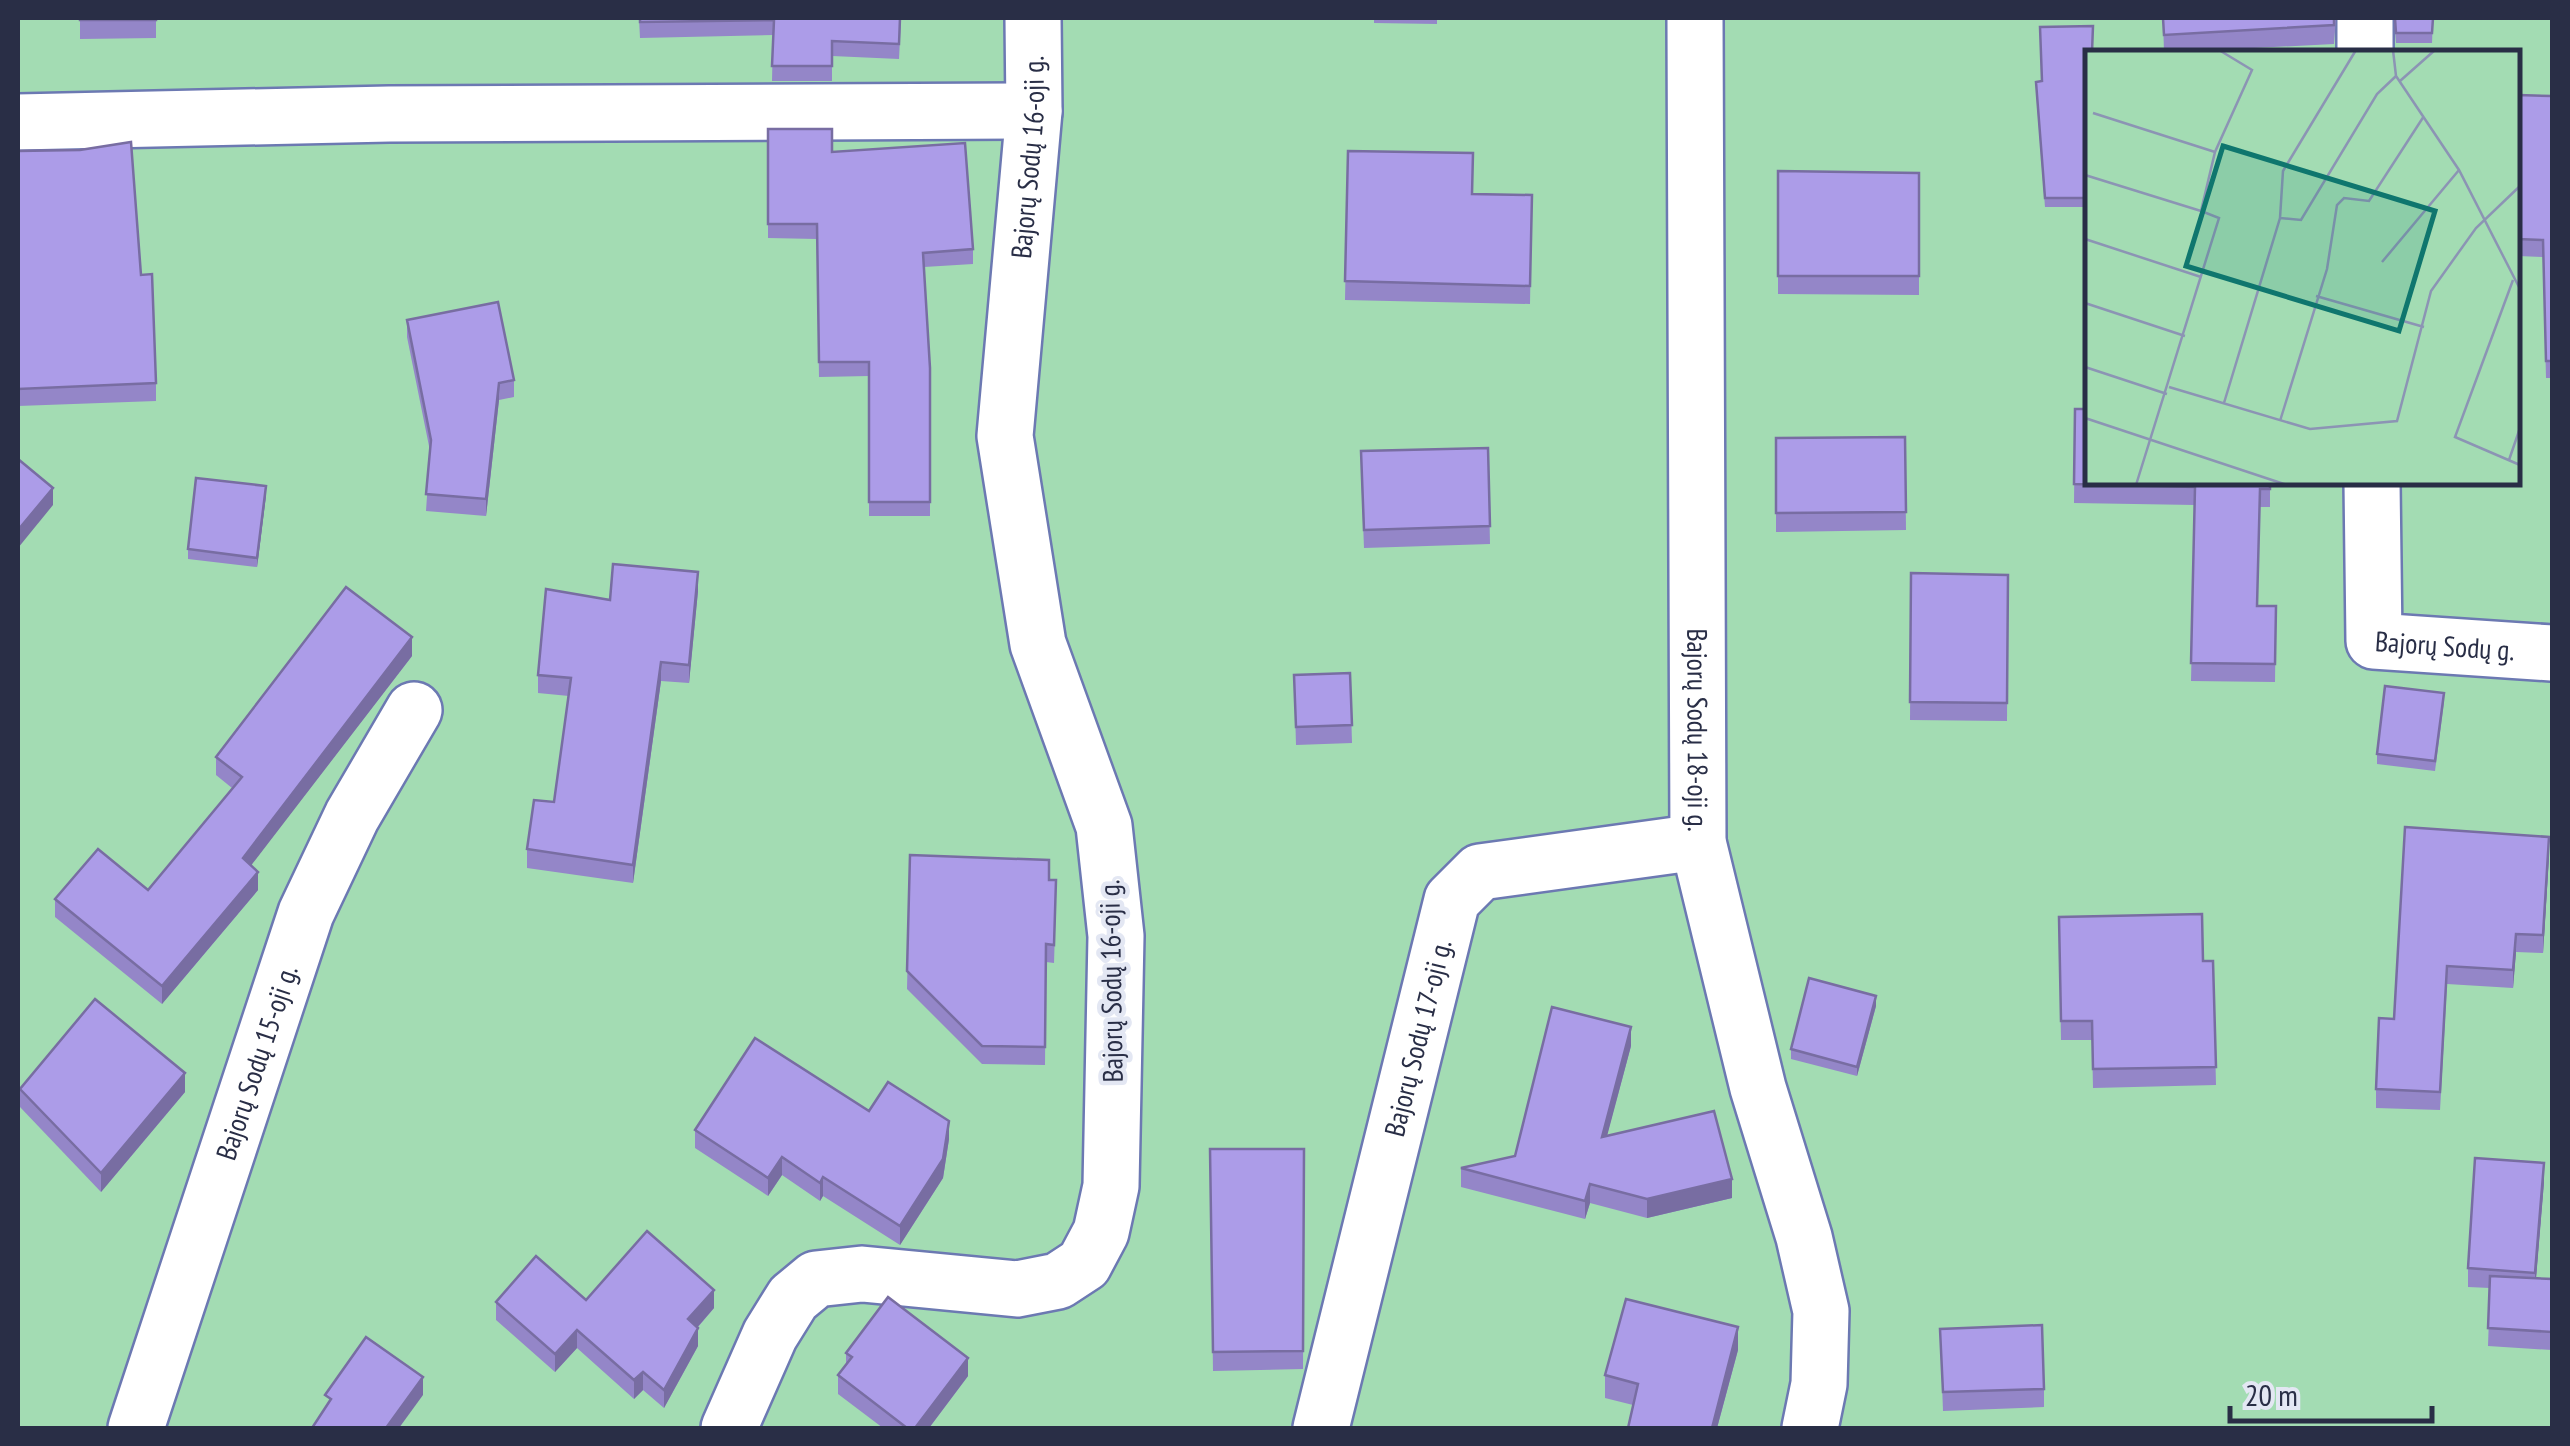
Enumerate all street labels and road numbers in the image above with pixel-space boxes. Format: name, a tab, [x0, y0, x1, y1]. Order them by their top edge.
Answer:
street label: Bajorų Sodų 16-oji g.	[1002, 56, 1052, 260]
street label: Bajorų Sodų g.	[2374, 622, 2516, 668]
street label: Bajorų Sodų 18-oji g.	[1679, 628, 1717, 832]
street label: Bajorų Sodų 16-oji g.	[1090, 879, 1131, 1083]
street label: Bajorų Sodų 17-oji g.	[1375, 935, 1460, 1140]
street label: Bajorų Sodų 15-oji g.	[207, 960, 306, 1165]

